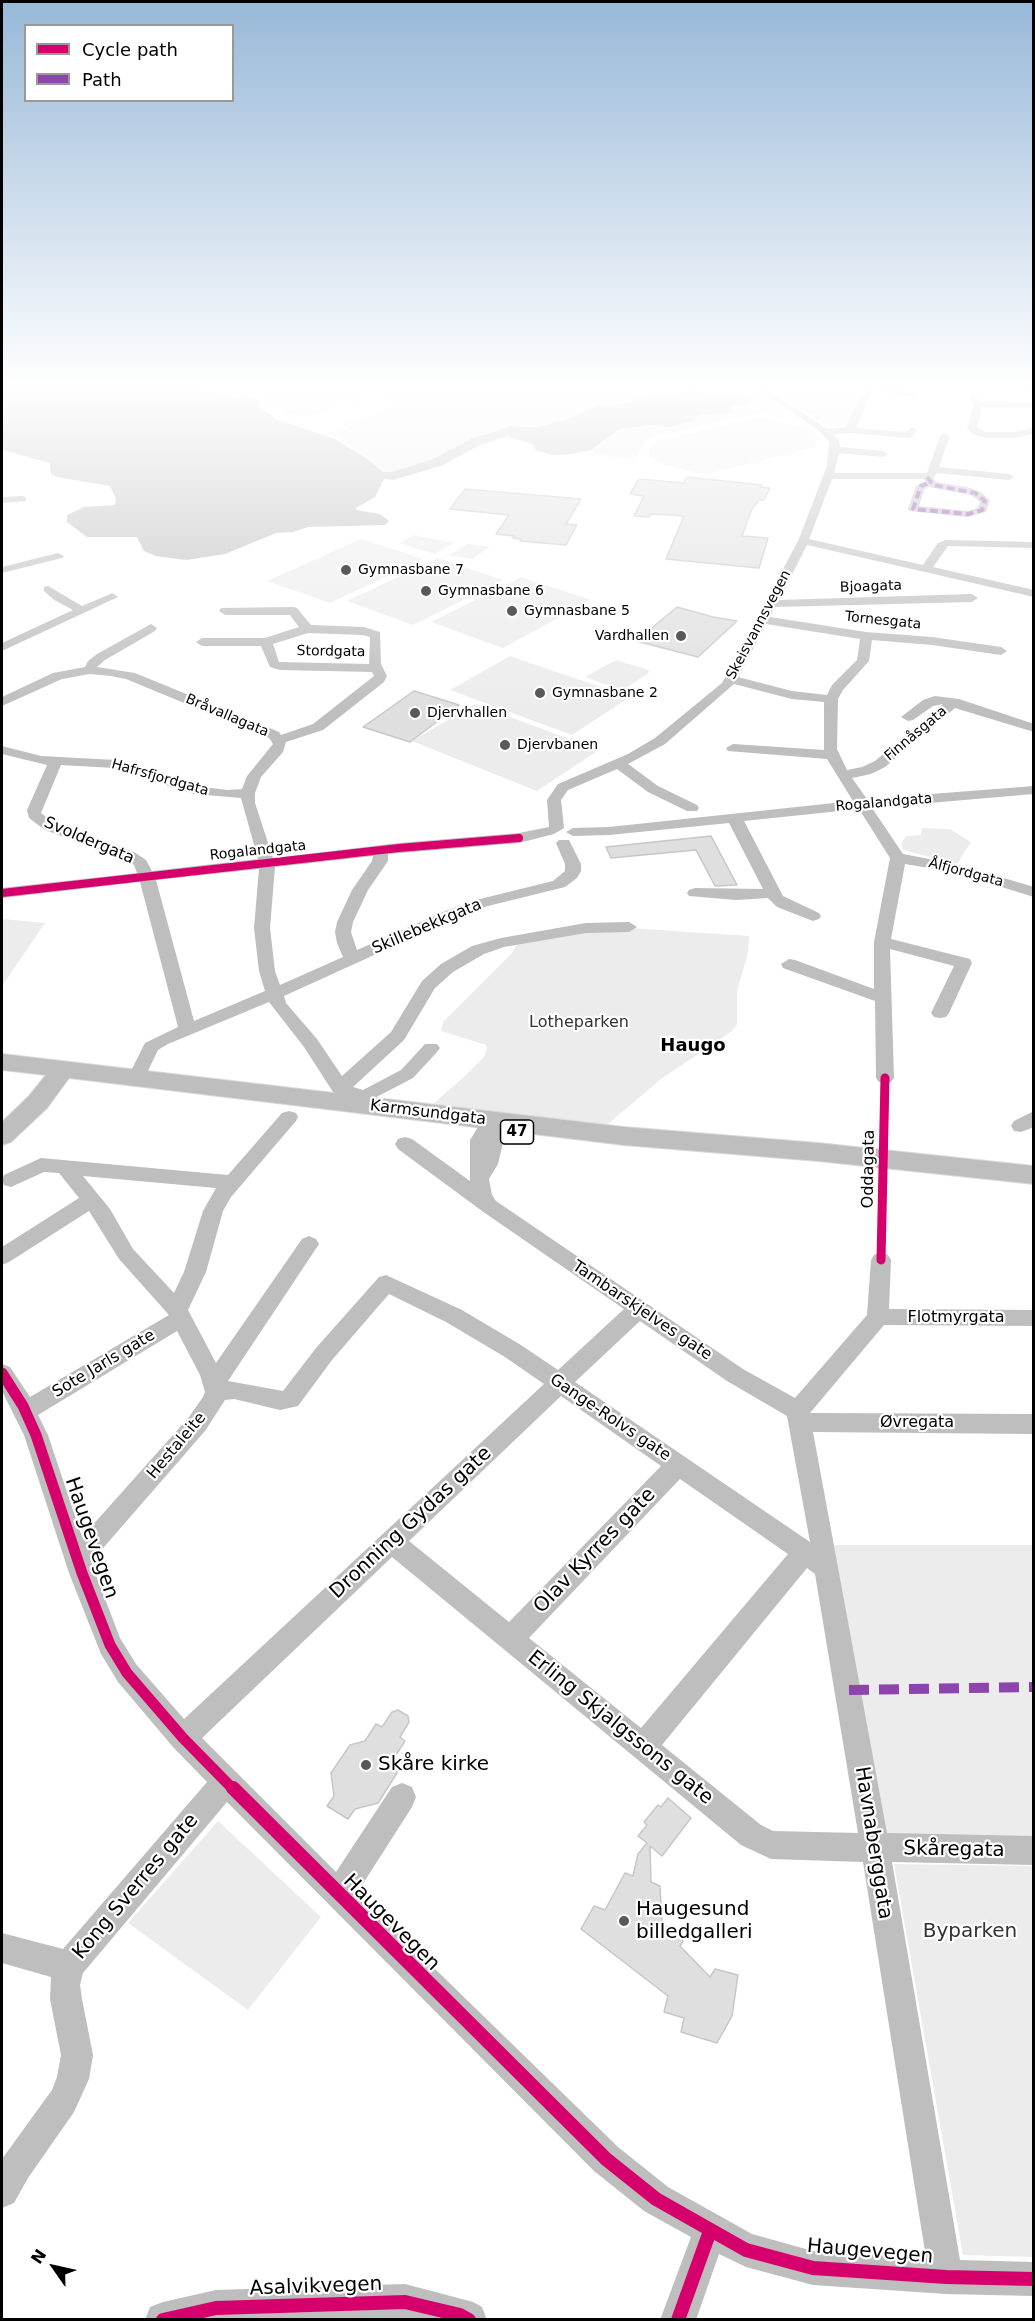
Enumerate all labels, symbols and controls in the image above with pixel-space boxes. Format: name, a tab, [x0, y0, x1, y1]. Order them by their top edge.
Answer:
legend	[24, 24, 234, 102]
text: Cycle path	[82, 39, 178, 60]
text: Path	[82, 69, 122, 90]
place label: Gymnasbane 7	[358, 562, 464, 578]
marker: Gymnasbane 7	[339, 563, 353, 577]
street label: Skeisvannsvegen	[723, 567, 795, 683]
street label: Bjoagata	[840, 578, 902, 596]
place label: Gymnasbane 6	[438, 583, 544, 599]
marker: Gymnasbane 6	[419, 584, 433, 598]
place label: Gymnasbane 5	[524, 603, 630, 619]
marker: Gymnasbane 5	[505, 604, 519, 618]
street label: Tornesgata	[844, 609, 922, 633]
place label: Vardhallen	[595, 628, 669, 644]
marker: Vardhallen	[674, 629, 688, 643]
street label: Stordgata	[296, 643, 366, 661]
place label: Gymnasbane 2	[552, 685, 658, 701]
marker: Gymnasbane 2	[533, 686, 547, 700]
street label: Bråvallagata	[183, 691, 271, 741]
street label: Finnåsgata	[881, 703, 951, 765]
place label: Djervhallen	[427, 705, 507, 721]
marker: Djervhallen	[408, 706, 422, 720]
place label: Djervbanen	[517, 737, 598, 753]
marker: Djervbanen	[498, 738, 512, 752]
street label: Hafrsfjordgata	[109, 756, 211, 800]
street label: Rogalandgata	[835, 790, 933, 816]
street label: Svoldergata	[41, 813, 137, 869]
street label: Rogalandgata	[209, 838, 307, 864]
street label: Ålfjordgata	[927, 855, 1005, 891]
street label: Skillebekkgata	[369, 895, 485, 959]
park label: Lotheparken	[529, 1013, 629, 1033]
district label: Haugo	[660, 1035, 726, 1057]
street label: Karmsundgata	[369, 1096, 487, 1130]
road number: 47	[500, 1120, 534, 1144]
street label: Oddagata	[859, 1129, 879, 1209]
street label: Tambarskjelves gate	[569, 1257, 715, 1365]
street label: Flotmyrgata	[907, 1308, 1005, 1328]
street label: Sote Jarls gate	[49, 1326, 159, 1402]
street label: Gange-Rolvs gate	[546, 1370, 674, 1466]
street label: Hestaleite	[144, 1409, 210, 1483]
street label: Øvregata	[880, 1413, 954, 1433]
street label: Dronning Gydas gate	[325, 1442, 497, 1604]
street label: Haugevegen	[59, 1474, 123, 1602]
street label: Olav Kyrres gate	[529, 1483, 661, 1619]
street label: Erling Skjalgssons gate	[522, 1646, 718, 1810]
place label: Skåre kirke	[378, 1753, 489, 1777]
marker: Skåre kirke	[359, 1758, 373, 1772]
street label: Havnaberggata	[849, 1765, 897, 1921]
street label: Kong Sverres gate	[68, 1809, 204, 1965]
street label: Skåregata	[903, 1837, 1005, 1863]
street label: Haugevegen	[338, 1870, 444, 1976]
place label: Haugesund billedgalleri	[636, 1898, 753, 1945]
marker: Haugesund billedgalleri	[617, 1914, 631, 1928]
park label: Byparken	[923, 1920, 1017, 1944]
street label: Haugevegen	[806, 2235, 934, 2269]
north arrow	[24, 2237, 84, 2297]
text: N	[27, 2246, 50, 2268]
street label: Asalvikvegen	[249, 2273, 383, 2301]

